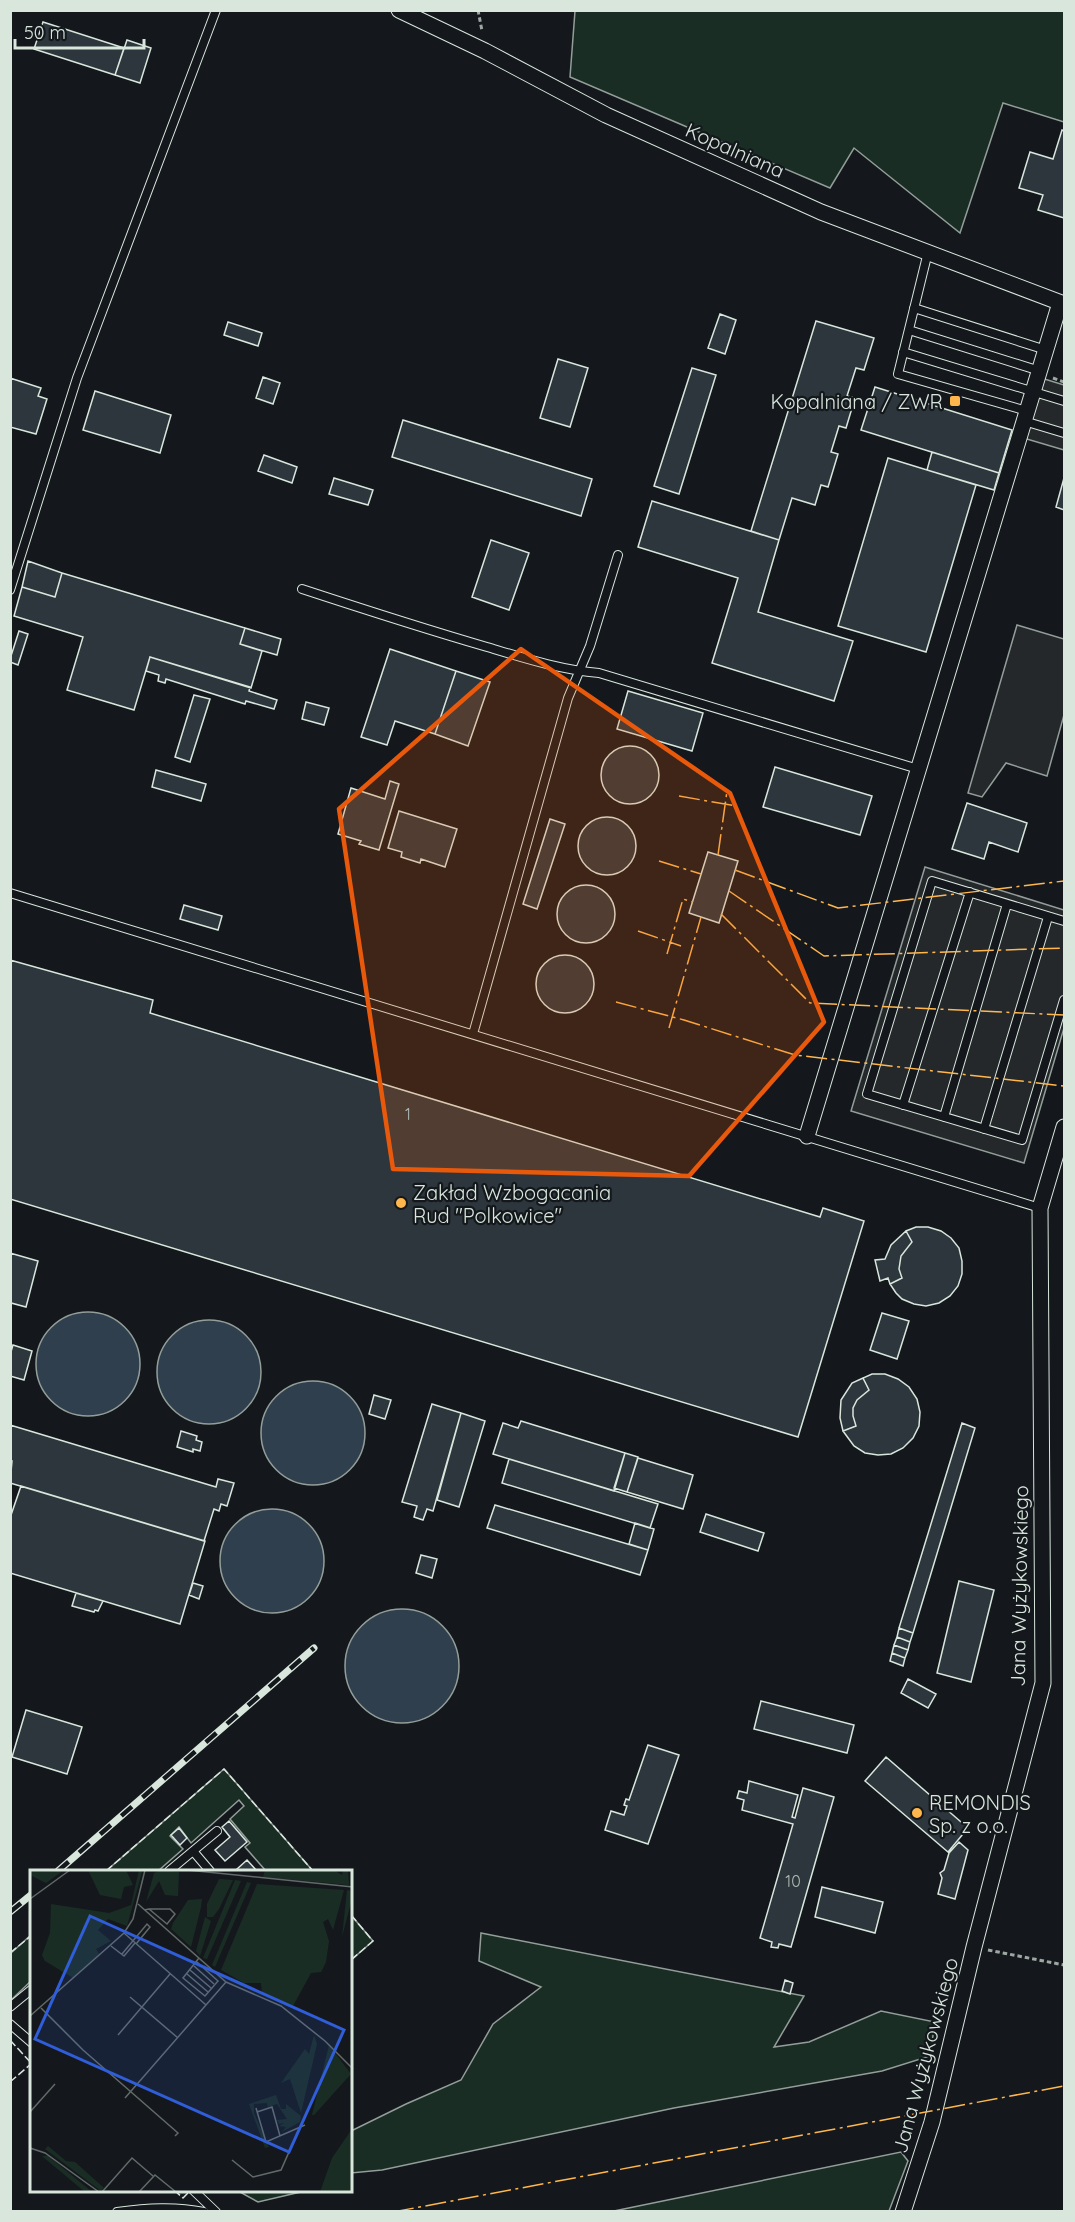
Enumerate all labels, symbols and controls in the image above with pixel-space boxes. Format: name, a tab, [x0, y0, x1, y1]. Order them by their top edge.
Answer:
scale bar	[15, 12, 144, 50]
text: 50 m	[24, 21, 66, 44]
street label: Kopalniana	[682, 117, 788, 183]
place label: Kopalniana / ZWR	[770, 389, 943, 414]
marker: Kopalniana / ZWR	[948, 394, 962, 408]
house number: 1	[405, 1104, 411, 1124]
place label: Zakład Wzbogacania Rud "Polkowice"	[413, 1180, 611, 1228]
marker: Zakład Wzbogacania Rud "Polkowice"	[394, 1196, 408, 1210]
street label: Jana Wyżykowskiego	[1005, 1485, 1033, 1687]
place label: REMONDIS Sp. z o.o.	[929, 1790, 1031, 1838]
marker: REMONDIS Sp. z o.o.	[910, 1806, 924, 1820]
inset map	[30, 1870, 352, 2192]
house number: 10	[785, 1871, 801, 1891]
street label: Jana Wyżykowskiego	[887, 1955, 963, 2155]

